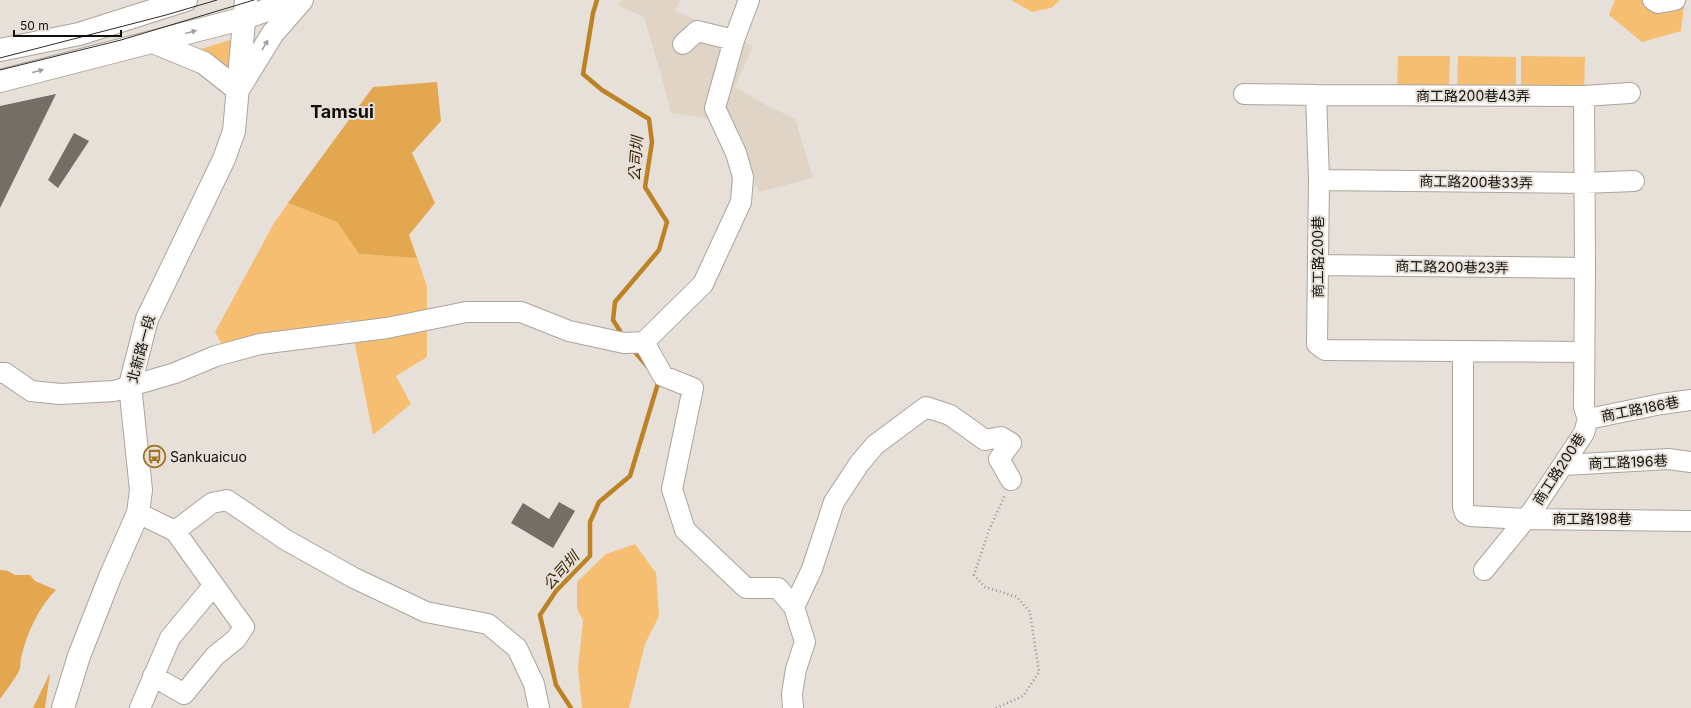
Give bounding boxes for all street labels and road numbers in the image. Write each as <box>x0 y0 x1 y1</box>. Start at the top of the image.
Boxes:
street label: 商工路200巷43弄 <box>1416 87 1530 104</box>
street label: 商工路200巷33弄 <box>1419 172 1533 191</box>
street label: 商工路200巷 <box>1309 216 1326 298</box>
street label: 商工路200巷23弄 <box>1395 257 1509 276</box>
street label: 北新路一段 <box>123 313 158 385</box>
street label: 商工路186巷 <box>1599 393 1680 424</box>
street label: 商工路200巷 <box>1529 430 1588 508</box>
street label: 商工路196巷 <box>1588 452 1668 471</box>
street label: 商工路198巷 <box>1552 510 1632 527</box>

